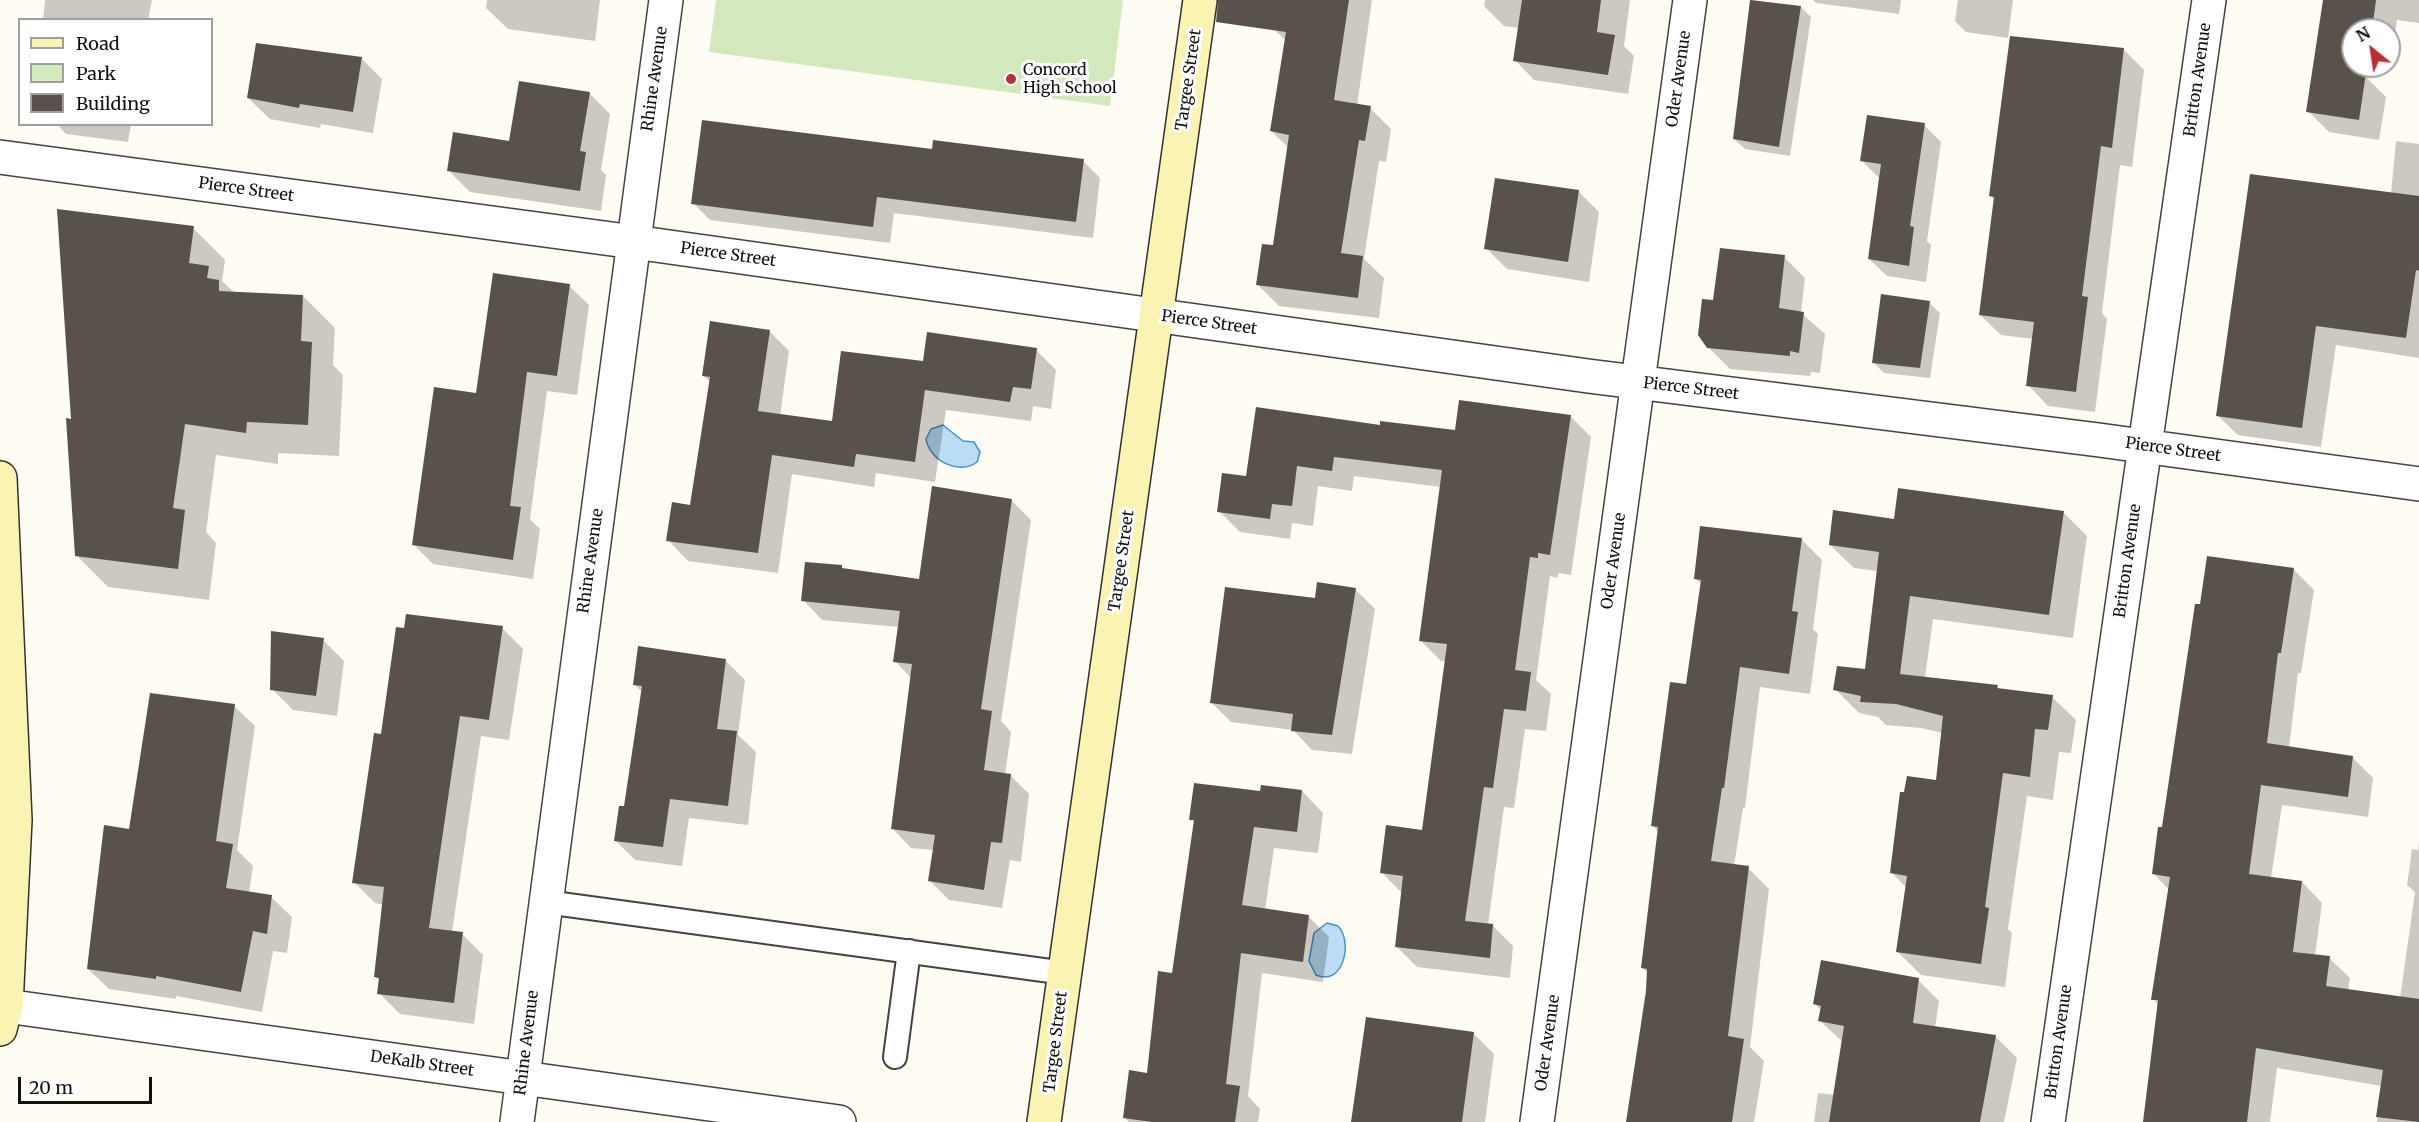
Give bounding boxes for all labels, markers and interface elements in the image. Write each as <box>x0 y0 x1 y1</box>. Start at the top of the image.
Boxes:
legend <box>18 18 213 126</box>
north arrow <box>2341 18 2401 78</box>
street label: Britton Avenue <box>2180 22 2216 138</box>
text: N <box>2353 22 2373 46</box>
street label: Rhine Avenue <box>638 25 672 133</box>
street label: Targee Street <box>1172 28 1206 132</box>
street label: Oder Avenue <box>1663 30 1695 128</box>
text: Road <box>76 32 120 55</box>
place label: Concord High School <box>1023 60 1117 98</box>
text: Park <box>76 62 116 85</box>
marker: Concord High School <box>1004 72 1018 86</box>
text: Building <box>76 92 150 115</box>
street label: Pierce Street <box>197 174 295 206</box>
street label: Pierce Street <box>679 239 777 271</box>
street label: Pierce Street <box>1160 307 1258 339</box>
street label: Pierce Street <box>1642 374 1740 404</box>
street label: Pierce Street <box>2124 434 2222 466</box>
street label: Britton Avenue <box>2110 503 2146 619</box>
street label: Rhine Avenue <box>574 507 608 615</box>
street label: Targee Street <box>1105 509 1139 613</box>
street label: Oder Avenue <box>1598 512 1630 610</box>
street label: Britton Avenue <box>2041 984 2077 1100</box>
street label: Rhine Avenue <box>511 989 543 1097</box>
street label: Targee Street <box>1040 990 1072 1094</box>
street label: Oder Avenue <box>1532 994 1564 1092</box>
street label: DeKalb Street <box>369 1047 475 1081</box>
scale bar <box>21 1065 154 1103</box>
text: 20 m <box>29 1076 73 1099</box>

